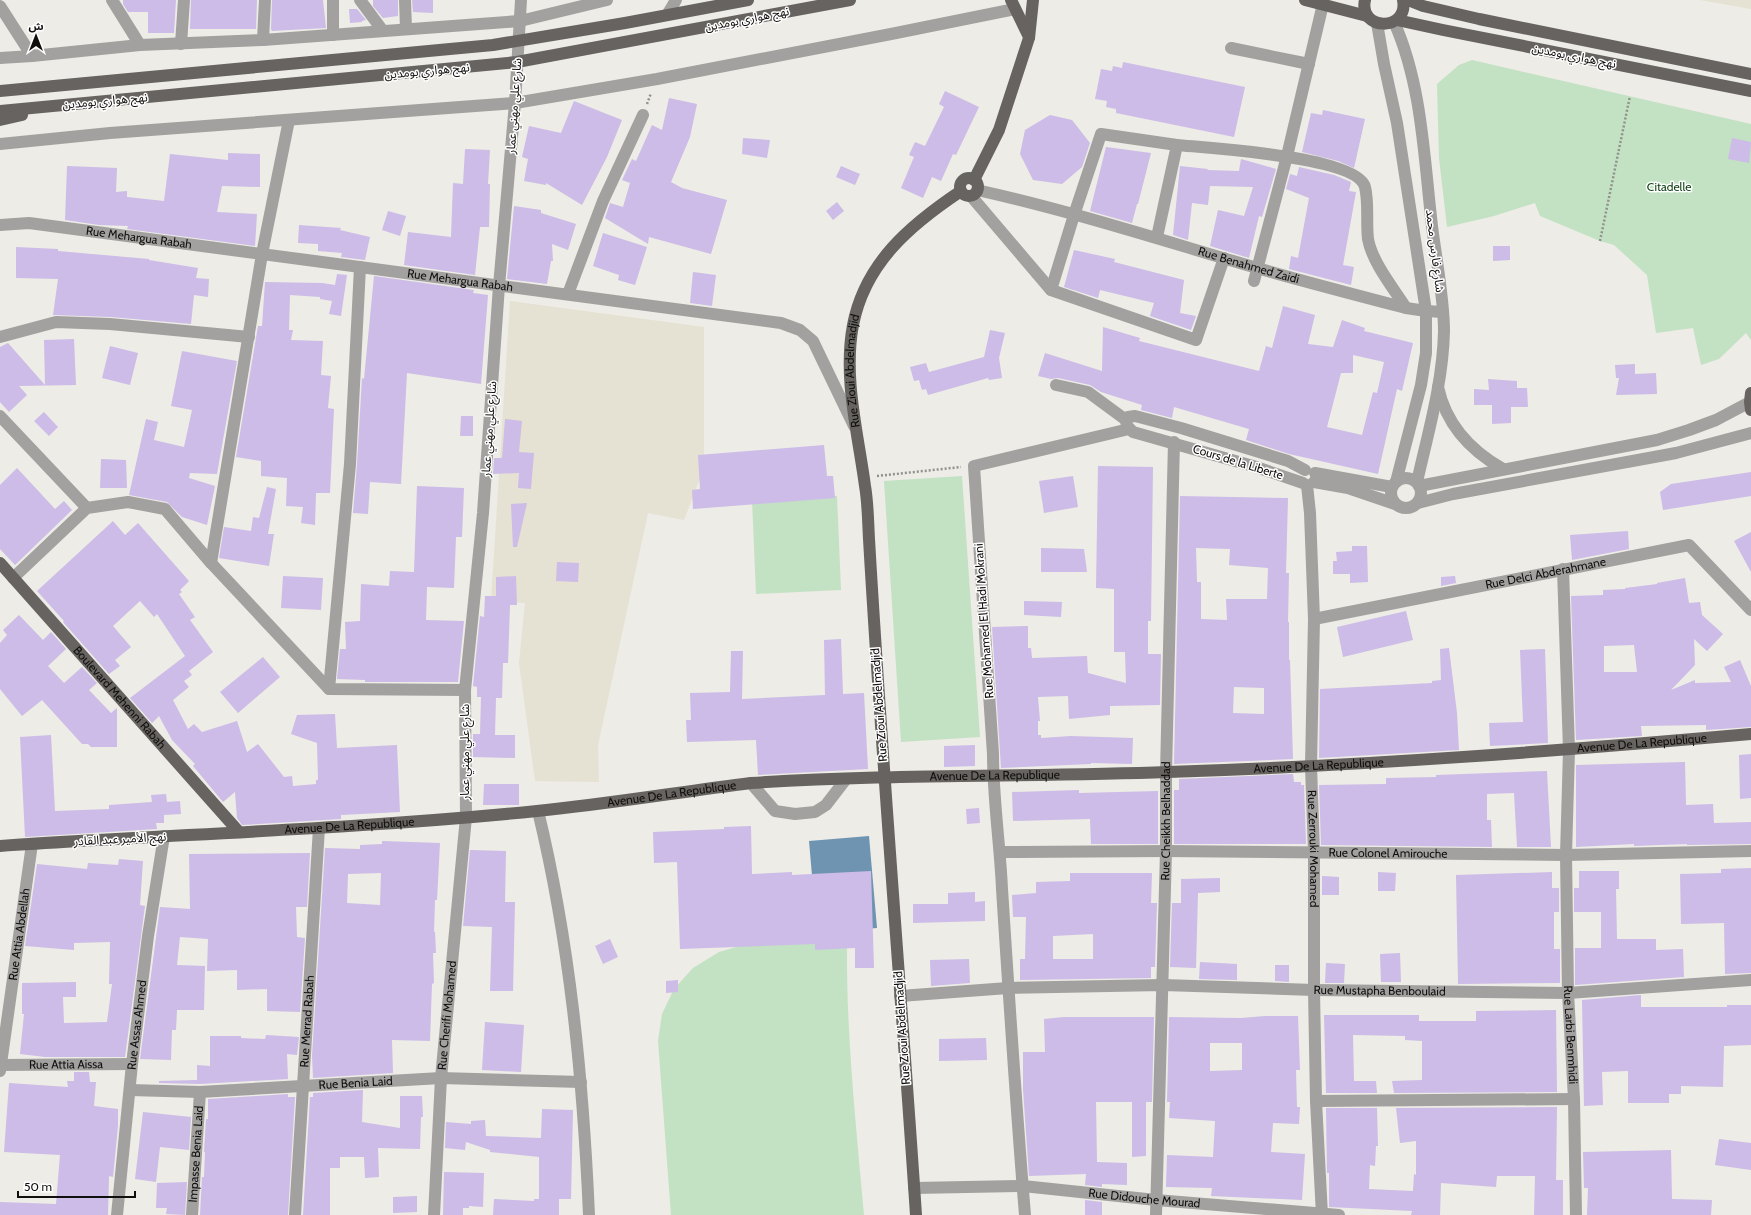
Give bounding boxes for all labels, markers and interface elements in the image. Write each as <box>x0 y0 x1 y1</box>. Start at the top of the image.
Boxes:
street label: نهج هواري بومدين <box>704 3 791 37</box>
north arrow <box>16 16 56 56</box>
text: ش <box>28 19 44 33</box>
street label: نهج هواري بومدين <box>1530 40 1617 74</box>
street label: شارع علي مهني عمار <box>503 57 527 156</box>
street label: نهج هواري بومدين <box>384 59 470 84</box>
street label: نهج هواري بومدين <box>62 89 148 114</box>
park label: Citadelle <box>1647 179 1691 194</box>
street label: شارع فارس محمد <box>1421 209 1448 294</box>
street label: Rue Mehargua Rabah <box>85 223 193 252</box>
street label: Rue Benahmed Zaidi <box>1196 243 1301 286</box>
street label: Rue Mehargua Rabah <box>406 265 514 294</box>
street label: Rue Zioui Abdelmadjid <box>842 312 863 429</box>
street label: شارع علي مهني عمار <box>478 380 502 479</box>
street label: Cours de la Liberte <box>1191 441 1285 482</box>
street label: Rue Mohamed El Hadi Mokrani <box>971 543 996 699</box>
street label: Rue Delci Abderahmane <box>1484 554 1607 592</box>
street label: Boulevard Mehenni Rabah <box>70 643 170 752</box>
street label: Rue Zioui Abdelmadjid <box>867 648 890 762</box>
street label: شارع علي مهني عمار <box>457 704 475 801</box>
street label: Avenue De La Republique <box>1576 730 1707 756</box>
street label: Avenue De La Republique <box>1253 754 1384 776</box>
street label: Rue Cheikkh Belhaddad <box>1157 761 1173 881</box>
street label: Avenue De La Republique <box>930 767 1060 783</box>
street label: Avenue De La Republique <box>606 777 737 810</box>
street label: Rue Zerrouki Mohamed <box>1305 790 1322 907</box>
street label: Avenue De La Republique <box>284 814 415 837</box>
street label: نهج الأمير عبد القادر <box>72 829 167 850</box>
street label: Rue Colonel Amirouche <box>1328 845 1448 861</box>
street label: Rue Attia Abdellah <box>5 887 33 982</box>
street label: Rue Cherifi Mohamed <box>434 960 459 1071</box>
street label: Rue Zioui Abdelmadjid <box>890 971 913 1085</box>
street label: Rue Merrad Rabah <box>296 975 317 1068</box>
street label: Rue Assas Ahmed <box>123 979 149 1071</box>
street label: Rue Mustapha Benboulaid <box>1313 982 1446 999</box>
street label: Rue Larbi Benmhidi <box>1561 985 1581 1084</box>
street label: Rue Attia Aissa <box>29 1056 103 1072</box>
street label: Rue Benia Laid <box>318 1073 393 1092</box>
street label: Impasse Benia Laid <box>185 1105 206 1203</box>
scale bar <box>18 1173 135 1199</box>
text: 50 m <box>24 1179 52 1194</box>
street label: Rue Didouche Mourad <box>1088 1185 1201 1211</box>

